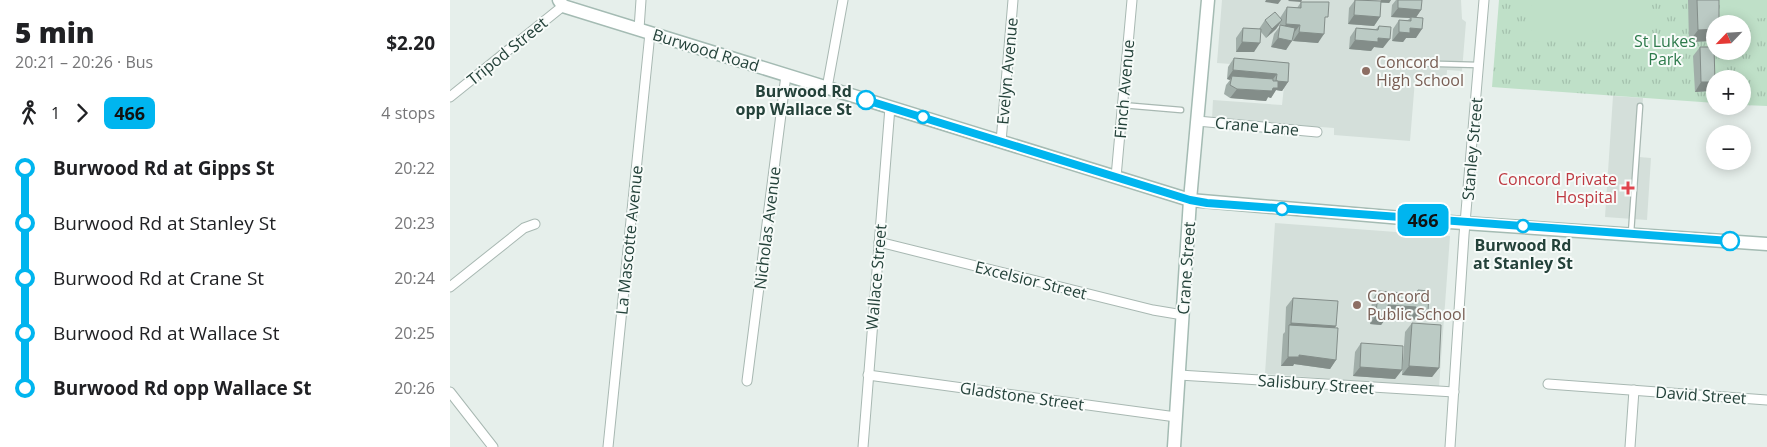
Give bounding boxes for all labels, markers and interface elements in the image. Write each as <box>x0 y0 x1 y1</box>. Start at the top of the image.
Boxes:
street label: Tripod Street <box>462 12 552 90</box>
text: 5 min <box>15 13 95 51</box>
north arrow <box>1706 15 1751 60</box>
map controls <box>1706 15 1751 170</box>
street label: Evelyn Avenue <box>991 16 1023 126</box>
street label: Burwood Road <box>650 23 762 77</box>
text: $2.20 <box>386 30 435 56</box>
park label: St Lukes Park <box>1634 30 1696 70</box>
street label: Finch Avenue <box>1109 38 1139 139</box>
text: 20:21 – 20:26 · Bus <box>15 51 153 73</box>
place label: Concord High School <box>1376 51 1464 91</box>
marker: Concord High School <box>1360 65 1372 77</box>
button: + <box>1706 70 1751 115</box>
place label: Burwood Rd opp Wallace St <box>736 80 852 120</box>
marker: Burwood Rd opp Wallace St <box>856 90 876 110</box>
street label: Stanley Street <box>1457 96 1487 201</box>
icon: walk <box>15 99 43 127</box>
icon: forward <box>68 99 96 127</box>
text: 466 <box>114 101 145 125</box>
text: 1 <box>51 102 60 124</box>
text: 4 stops <box>381 102 435 124</box>
unlabelled marker <box>916 110 930 124</box>
street label: Crane Lane <box>1214 111 1300 141</box>
button: − <box>1706 125 1751 170</box>
text: Burwood Rd at Gipps St <box>53 155 275 181</box>
text: 20:22 <box>394 157 435 179</box>
street label: La Mascotte Avenue <box>610 164 648 316</box>
street label: Nicholas Avenue <box>749 165 785 291</box>
place label: Concord Private Hospital <box>1498 168 1617 208</box>
marker: Concord Private Hospital <box>1621 181 1635 195</box>
unlabelled marker <box>1275 202 1289 216</box>
line badge: 466 <box>1394 204 1452 236</box>
text: 466 <box>1408 208 1438 232</box>
text: Burwood Rd at Stanley St <box>53 210 276 236</box>
text: 20:23 <box>394 212 435 234</box>
marker: Burwood Rd at Stanley St <box>1516 219 1530 233</box>
street label: Crane Street <box>1172 220 1200 315</box>
street label: Wallace Street <box>860 223 892 331</box>
unlabelled marker <box>1720 231 1740 251</box>
place label: Burwood Rd at Stanley St <box>1473 234 1573 274</box>
street label: Excelsior Street <box>973 255 1090 305</box>
text: Burwood Rd at Crane St <box>53 265 264 291</box>
text: 20:24 <box>394 267 435 289</box>
place label: Concord Public School <box>1367 285 1466 325</box>
marker: Concord Public School <box>1351 299 1363 311</box>
text: Burwood Rd at Wallace St <box>53 320 280 346</box>
text: 20:25 <box>394 322 435 344</box>
street label: Salisbury Street <box>1257 369 1375 399</box>
text: Burwood Rd opp Wallace St <box>53 375 311 401</box>
street label: Gladstone Street <box>959 376 1086 416</box>
text: 20:26 <box>394 377 435 399</box>
street label: David Street <box>1655 381 1748 409</box>

